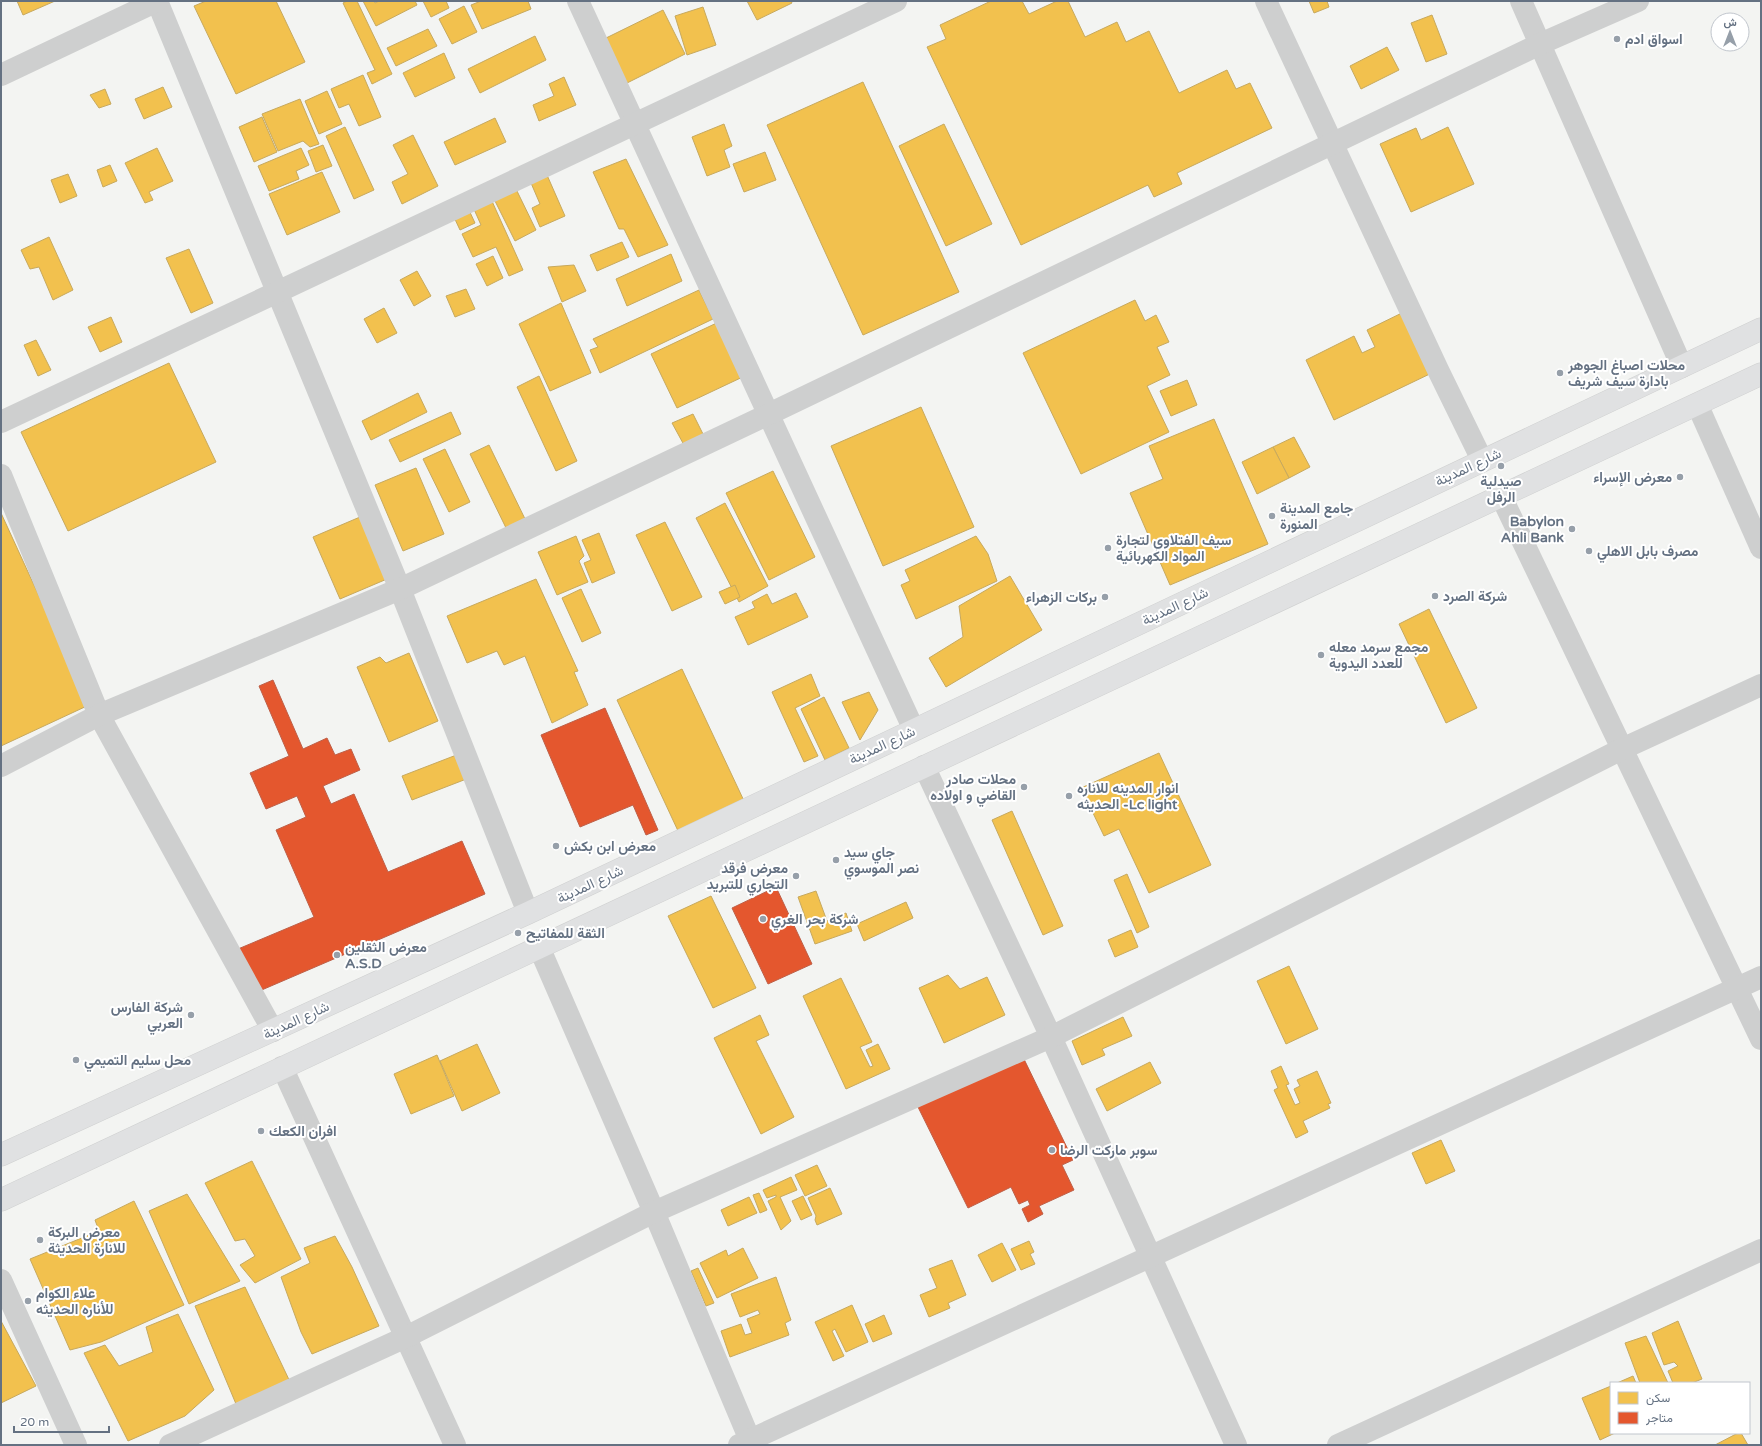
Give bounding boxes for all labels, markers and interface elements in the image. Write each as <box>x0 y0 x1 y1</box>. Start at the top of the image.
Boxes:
north arrow <box>1710 12 1750 52</box>
text: ش <box>1723 16 1737 29</box>
place label: اسواق ادم <box>1625 31 1683 48</box>
marker: اسواق ادم <box>1612 34 1622 44</box>
place label: محلات اصباغ الجوهر بادارة سيف شريف <box>1567 357 1686 390</box>
marker: محلات اصباغ الجوهر بادارة سيف شريف <box>1555 368 1565 378</box>
street label: شارع المدينة <box>1432 445 1505 492</box>
marker: صيدلية الرفل <box>1496 461 1506 471</box>
place label: معرض الإسراء <box>1593 469 1672 487</box>
marker: معرض الإسراء <box>1675 472 1685 482</box>
place label: صيدلية الرفل <box>1480 473 1522 506</box>
place label: جامع المدينة المنورة <box>1280 500 1354 533</box>
marker: جامع المدينة المنورة <box>1267 511 1277 521</box>
place label: Babylon Ahli Bank <box>1501 513 1564 546</box>
marker: Babylon Ahli Bank <box>1567 524 1577 534</box>
place label: سيف الفتلاوي لتجارة المواد الكهربائية <box>1116 532 1231 565</box>
marker: سيف الفتلاوي لتجارة المواد الكهربائية <box>1103 543 1113 553</box>
place label: مصرف بابل الاهلي <box>1597 543 1699 563</box>
marker: مصرف بابل الاهلي <box>1584 546 1594 556</box>
street label: شارع المدينة <box>1139 584 1212 631</box>
place label: شركة الصرد <box>1443 588 1507 605</box>
place label: بركات الزهراء <box>1026 589 1097 606</box>
marker: شركة الصرد <box>1430 591 1440 601</box>
marker: بركات الزهراء <box>1100 592 1110 602</box>
place label: مجمع سرمد معله للعدد اليدوية <box>1329 639 1429 672</box>
marker: مجمع سرمد معله للعدد اليدوية <box>1316 650 1326 660</box>
street label: شارع المدينة <box>846 723 919 770</box>
place label: محلات صادر القاضي و اولاده <box>930 771 1016 807</box>
place label: انوار المدينه للاناره الحديثه -Lc light <box>1077 780 1179 813</box>
marker: محلات صادر القاضي و اولاده <box>1019 782 1029 792</box>
marker: انوار المدينه للاناره الحديثه -Lc light <box>1064 791 1074 801</box>
place label: معرض ابن بكش <box>564 838 656 855</box>
marker: معرض ابن بكش <box>551 841 561 851</box>
place label: جاي سيد نصر الموسوي <box>844 844 919 880</box>
marker: جاي سيد نصر الموسوي <box>831 855 841 865</box>
place label: معرض فرقد التجاري للتبريد <box>707 860 788 896</box>
street label: شارع المدينة <box>554 862 627 909</box>
marker: معرض فرقد التجاري للتبريد <box>791 871 801 881</box>
place label: ِشركة بحر الغري <box>771 911 858 931</box>
marker: ِشركة بحر الغري <box>758 914 768 924</box>
place label: الثقة للمفاتيح <box>526 925 605 943</box>
marker: الثقة للمفاتيح <box>513 928 523 938</box>
place label: معرض الثقلين A.S.D <box>345 939 427 972</box>
marker: معرض الثقلين A.S.D <box>332 950 342 960</box>
street label: شارع المدينة <box>260 998 333 1045</box>
place label: شركة الفارس العربي <box>111 999 183 1035</box>
marker: شركة الفارس العربي <box>186 1010 196 1020</box>
place label: محل سليم التميمي <box>84 1052 191 1072</box>
marker: محل سليم التميمي <box>71 1055 81 1065</box>
place label: افران الكعك <box>269 1123 337 1140</box>
marker: افران الكعك <box>256 1126 266 1136</box>
place label: سوبر ماركت الرضا <box>1060 1142 1157 1159</box>
marker: سوبر ماركت الرضا <box>1047 1145 1057 1155</box>
place label: معرض البركة للانارة الحديثة <box>48 1224 125 1257</box>
marker: معرض البركة للانارة الحديثة <box>35 1235 45 1245</box>
place label: علاء الكوام للأناره الحديثه <box>36 1285 113 1318</box>
marker: علاء الكوام للأناره الحديثه <box>23 1296 33 1306</box>
legend <box>1610 1382 1750 1434</box>
text: سكن <box>1646 1391 1670 1406</box>
scale bar <box>14 1408 109 1434</box>
text: متاجر <box>1645 1411 1673 1426</box>
text: 20 m <box>20 1415 49 1429</box>

